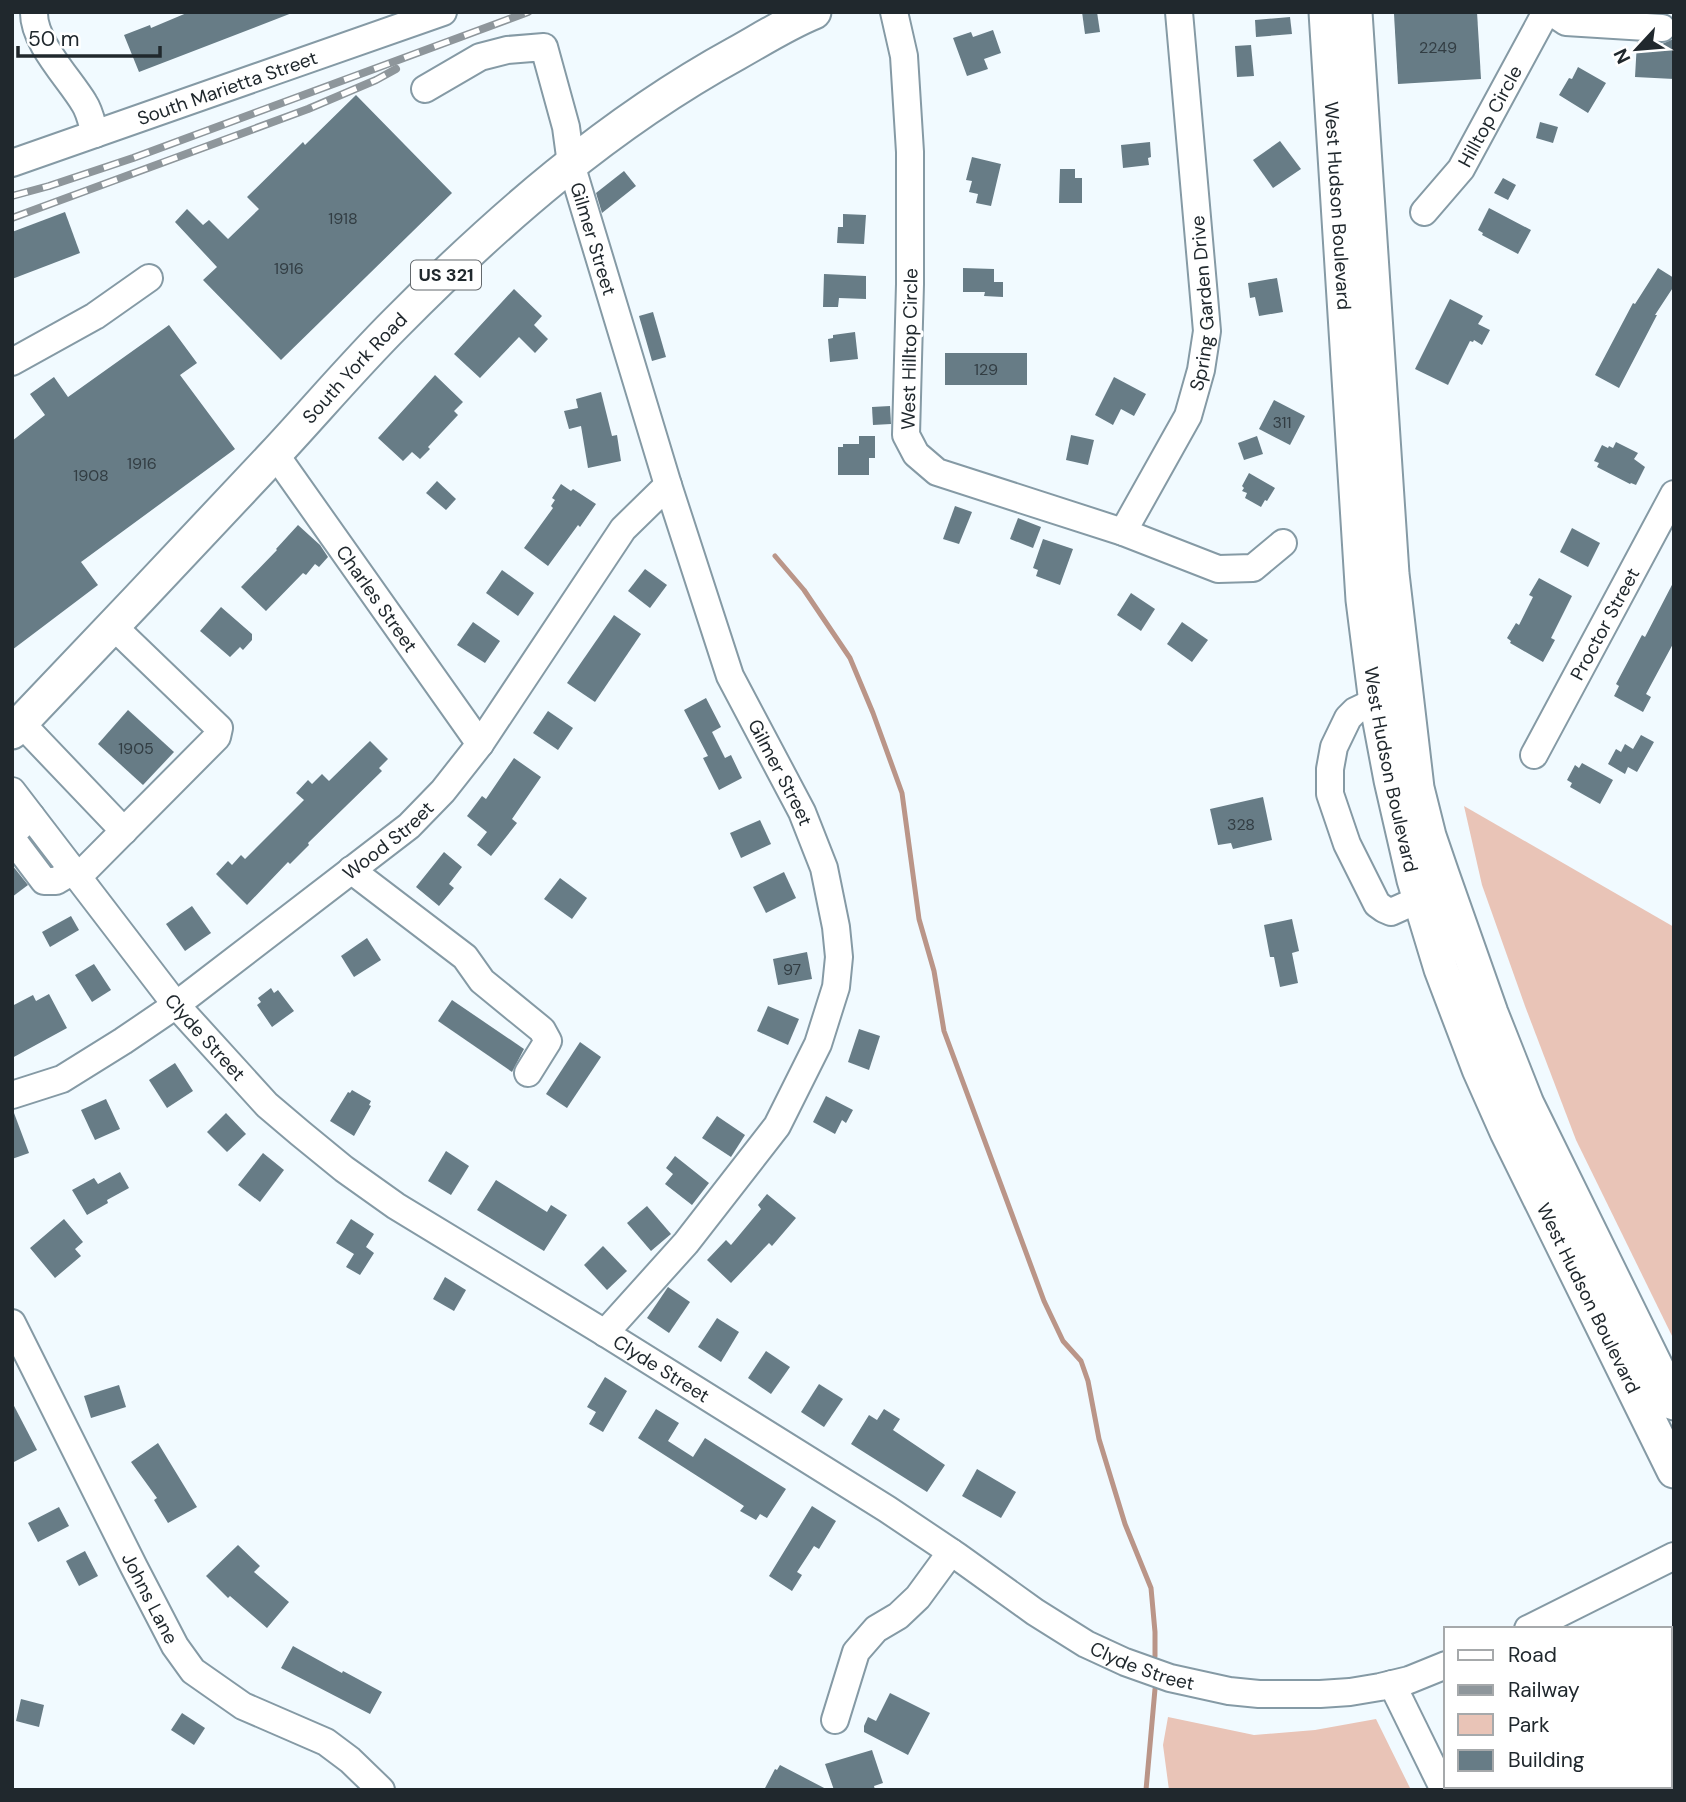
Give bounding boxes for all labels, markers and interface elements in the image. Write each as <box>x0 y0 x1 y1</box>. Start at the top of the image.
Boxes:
scale bar <box>18 14 159 58</box>
north arrow <box>1602 14 1672 84</box>
text: 50 m <box>28 25 79 53</box>
house number: 2249 <box>1419 37 1457 58</box>
street label: South Marietta Street <box>134 45 321 131</box>
text: N <box>1608 45 1636 68</box>
street label: Hilltop Circle <box>1452 61 1528 172</box>
street label: West Hudson Boulevard <box>1319 100 1357 311</box>
street label: Gilmer Street <box>564 179 622 298</box>
house number: 1918 <box>328 208 358 229</box>
street label: Spring Garden Drive <box>1184 214 1220 394</box>
house number: 1916 <box>274 258 304 279</box>
road number: US 321 <box>411 260 481 290</box>
street label: West Hilltop Circle <box>896 268 923 430</box>
street label: South York Road <box>297 307 413 429</box>
house number: 129 <box>974 359 998 380</box>
house number: 311 <box>1272 412 1292 433</box>
house number: 1916 <box>127 453 157 474</box>
house number: 1908 <box>73 465 109 486</box>
street label: Charles Street <box>330 540 423 657</box>
street label: Proctor Street <box>1565 563 1645 684</box>
street label: West Hudson Boulevard <box>1359 665 1424 875</box>
street label: Gilmer Street <box>742 715 818 829</box>
house number: 1905 <box>118 738 154 759</box>
street label: Wood Street <box>338 796 439 885</box>
house number: 328 <box>1227 814 1255 835</box>
house number: 97 <box>783 959 801 980</box>
street label: Clyde Street <box>159 989 251 1086</box>
street label: West Hudson Boulevard <box>1531 1199 1646 1398</box>
street label: Clyde Street <box>608 1329 714 1408</box>
street label: Johns Lane <box>116 1549 184 1648</box>
legend <box>1444 1627 1672 1788</box>
street label: Clyde Street <box>1086 1636 1197 1696</box>
text: Road <box>1508 1641 1557 1669</box>
text: Railway <box>1508 1676 1580 1704</box>
text: Park <box>1508 1711 1550 1739</box>
text: Building <box>1508 1746 1585 1774</box>

